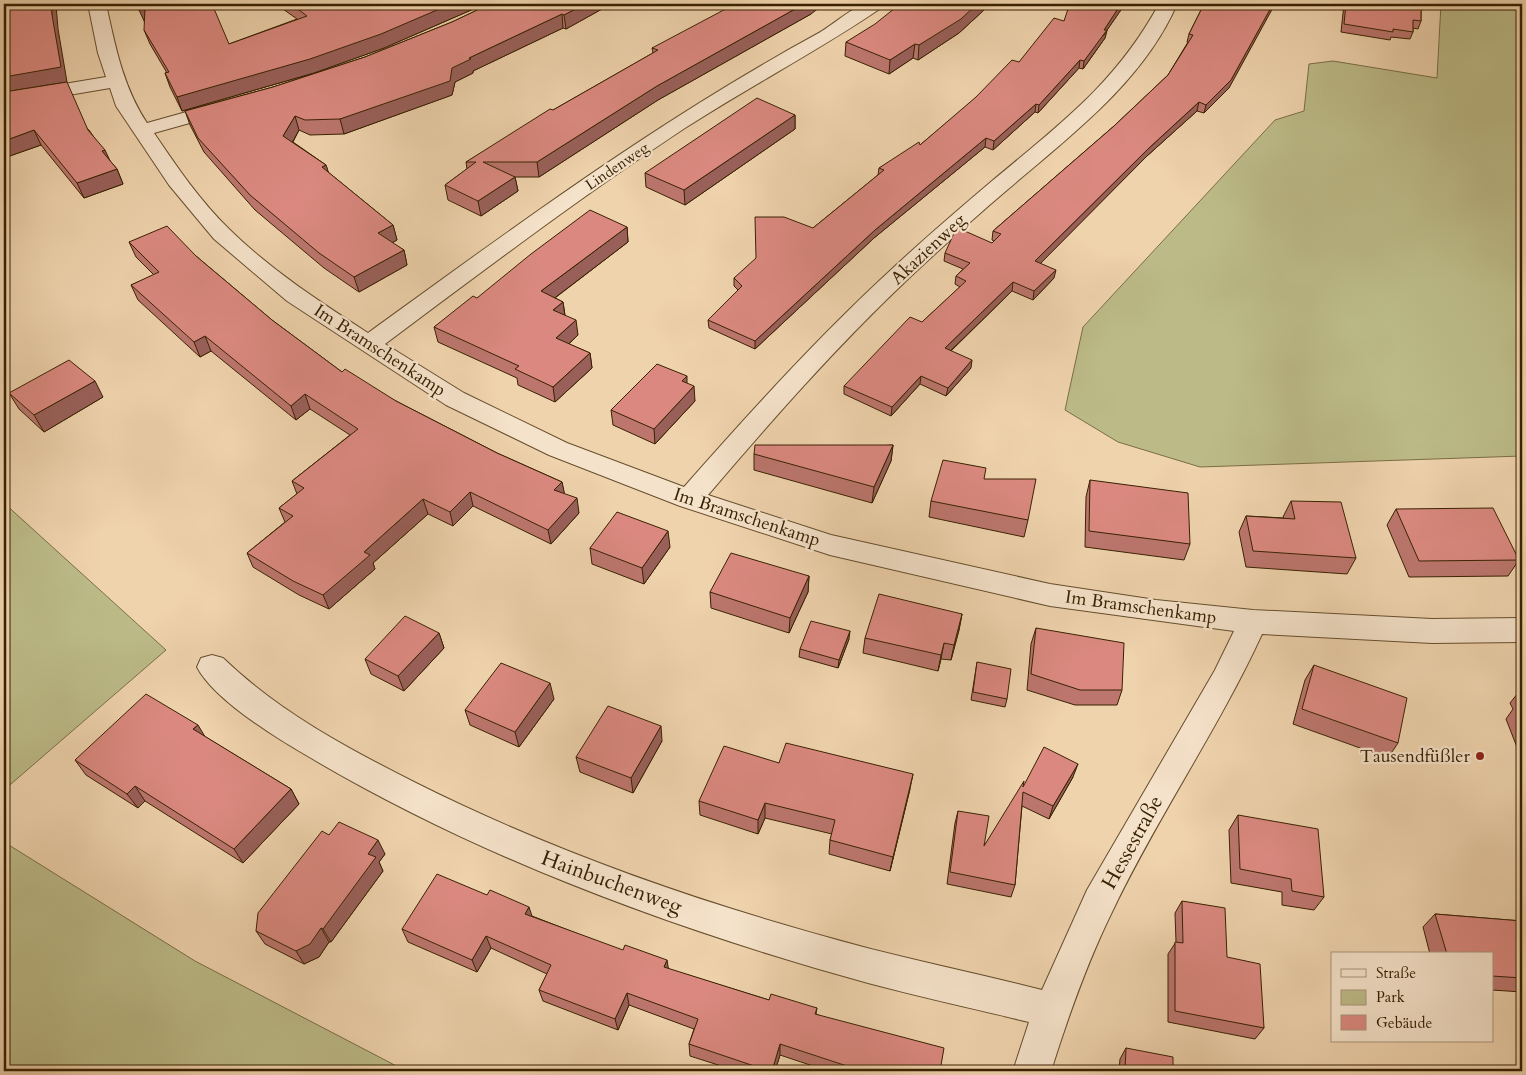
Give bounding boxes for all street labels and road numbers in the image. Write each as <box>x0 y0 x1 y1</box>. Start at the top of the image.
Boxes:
street label: Lindenweg <box>581 137 653 195</box>
street label: Akazienweg <box>885 207 972 291</box>
street label: Im Bramschenkamp <box>309 298 451 402</box>
street label: Im Bramschenkamp <box>670 482 823 553</box>
street label: Im Bramschenkamp <box>1064 584 1218 631</box>
street label: Hessestraße <box>1095 790 1170 894</box>
street label: Hainbuchenweg <box>537 844 687 921</box>

